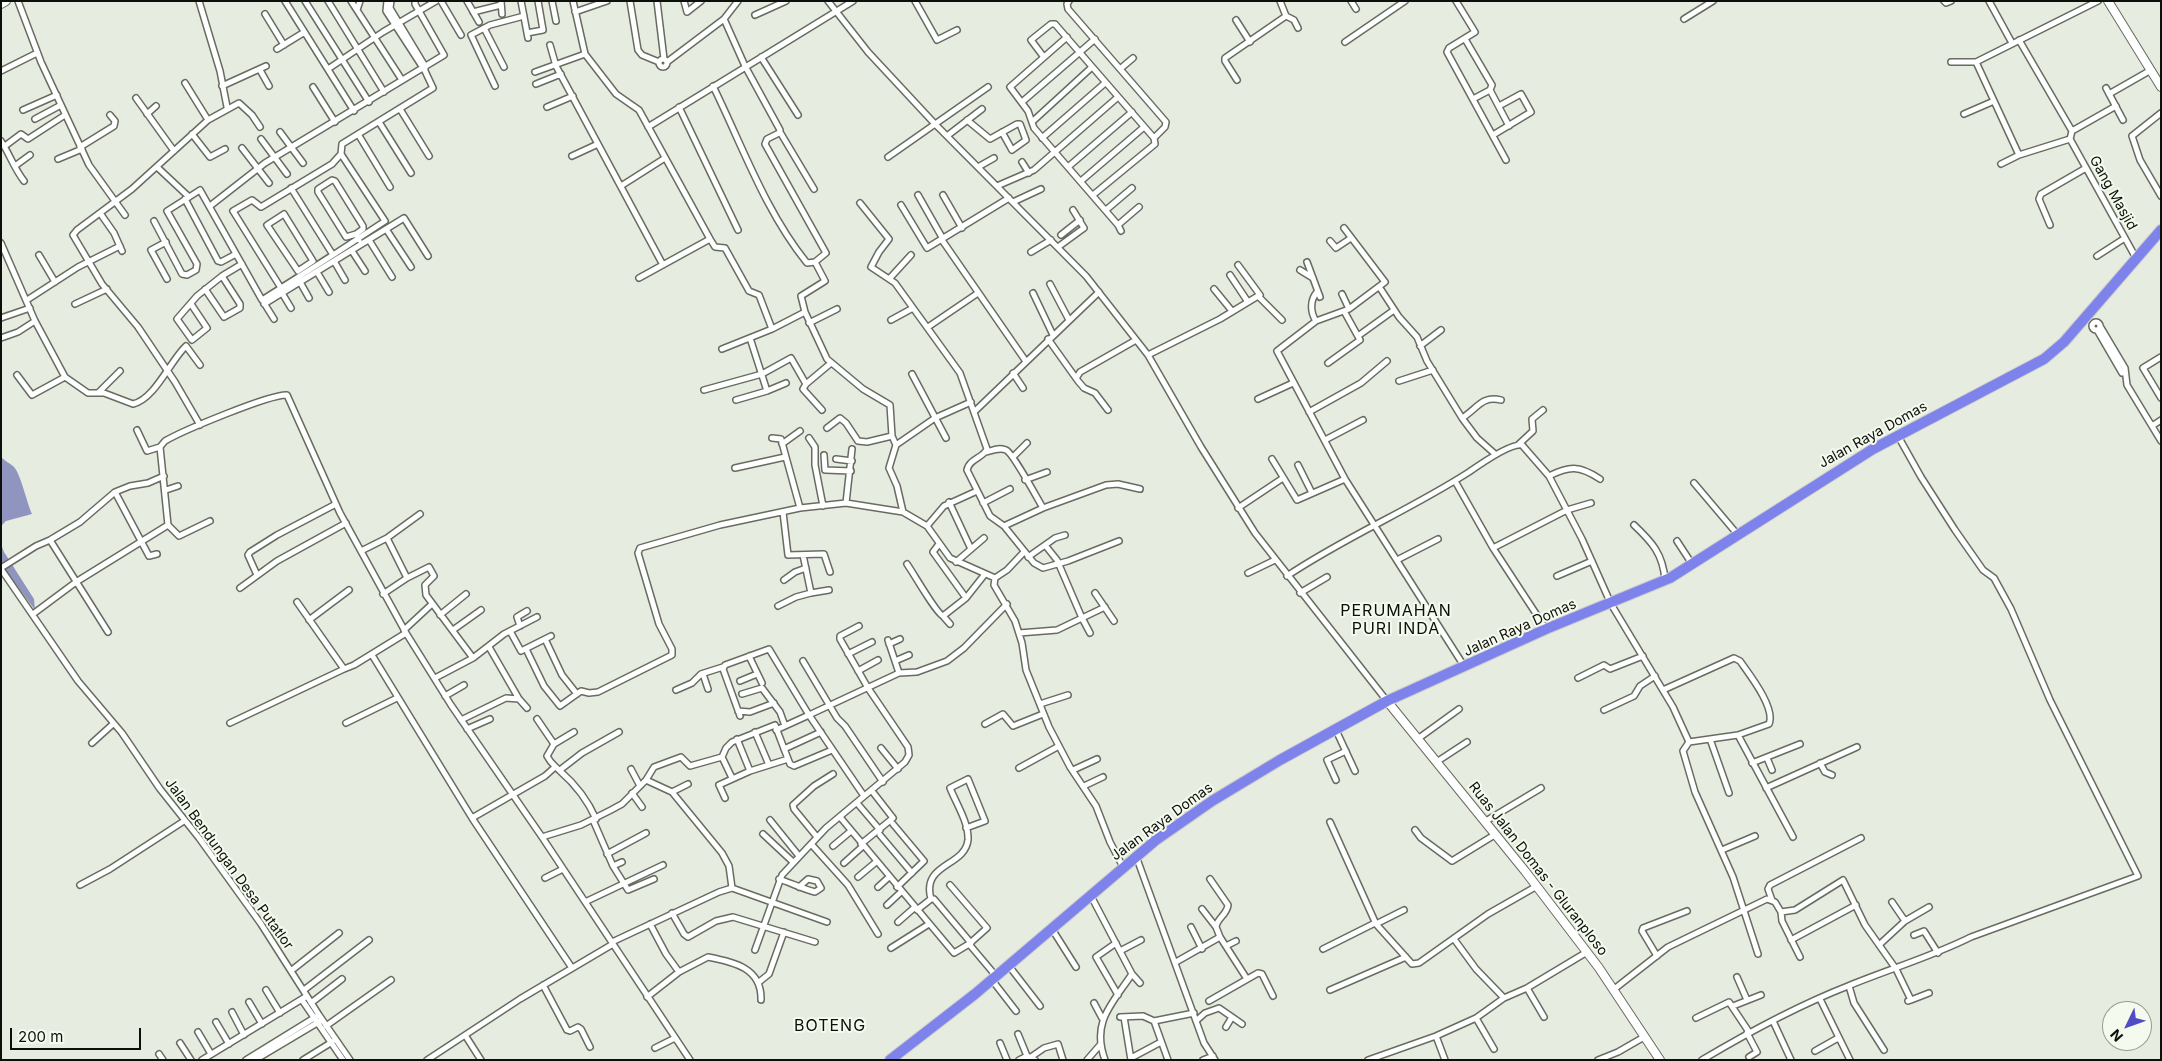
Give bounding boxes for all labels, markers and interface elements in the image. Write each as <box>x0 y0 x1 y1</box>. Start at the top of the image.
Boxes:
street label: Gang Masjid <box>2086 153 2140 233</box>
street label: Jalan Raya Domas <box>1816 398 1930 472</box>
street label: Jalan Raya Domas <box>1461 596 1579 660</box>
district label: PERUMAHAN PURI INDA <box>1339 601 1453 639</box>
street label: Jalan Bendungan Desa Putatlor <box>161 775 297 953</box>
street label: Jalan Raya Domas <box>1108 779 1216 865</box>
street label: Ruas Jalan Domas - Gluranploso <box>1465 779 1611 959</box>
north arrow <box>2102 1001 2152 1051</box>
district label: BOTENG <box>793 1016 867 1036</box>
scale bar <box>12 1018 144 1050</box>
text: N <box>2106 1026 2126 1045</box>
text: 200 m <box>18 1027 63 1046</box>

